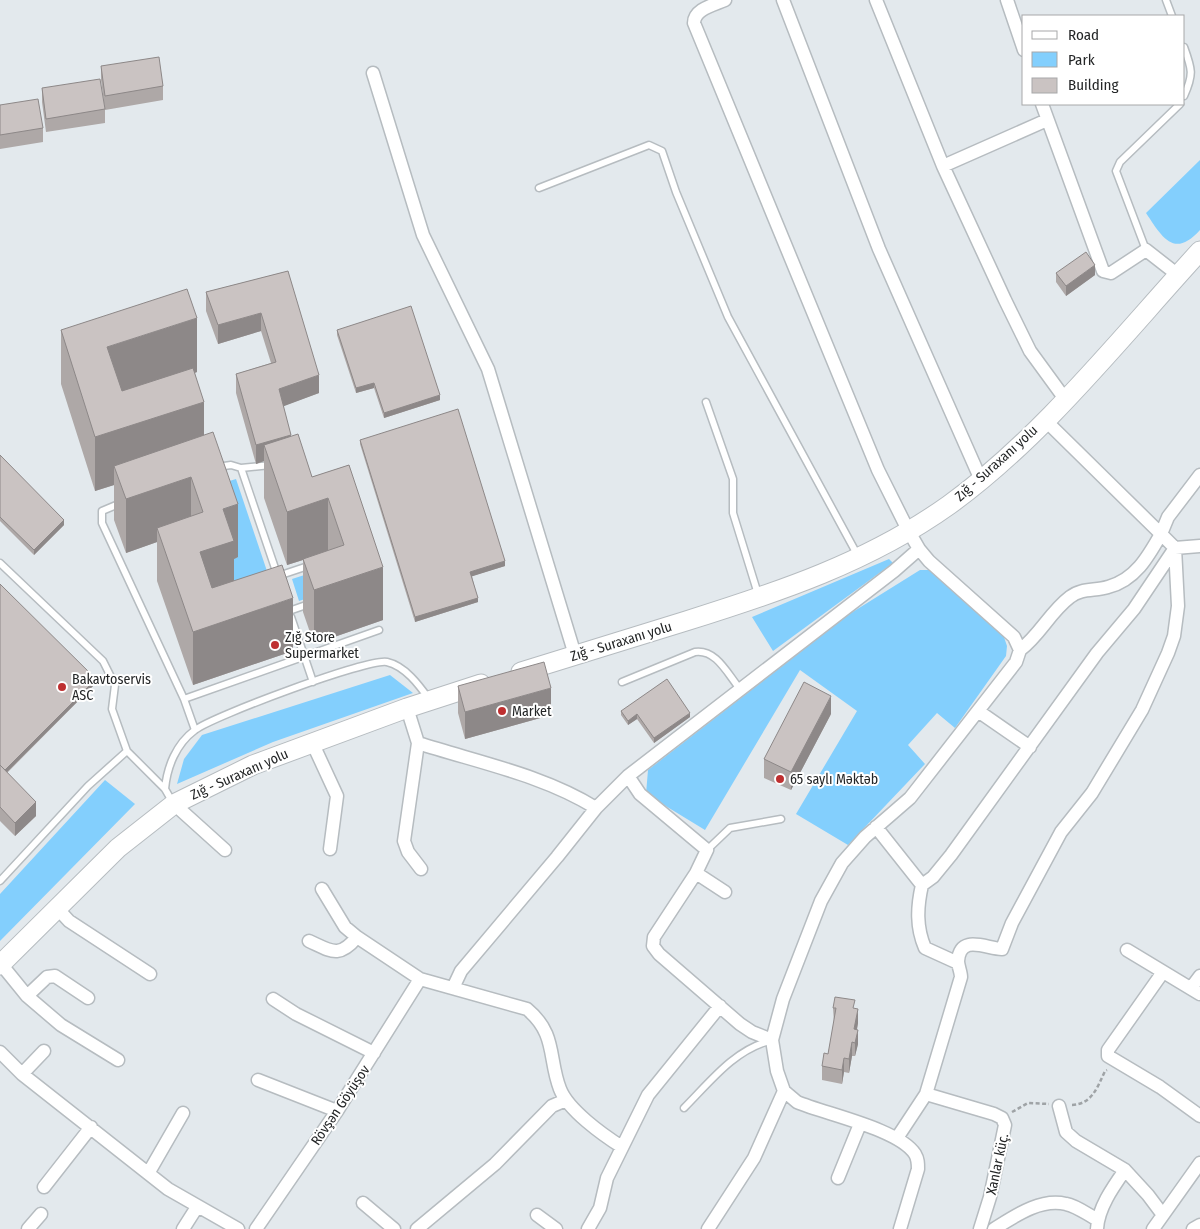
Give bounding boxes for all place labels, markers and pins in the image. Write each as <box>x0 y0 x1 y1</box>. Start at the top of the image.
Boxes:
place label: Zığ Store Supermarket <box>285 629 359 662</box>
marker: Zığ Store Supermarket <box>269 639 281 651</box>
place label: Bakavtoservis ASC <box>72 671 151 704</box>
marker: Bakavtoservis ASC <box>56 681 68 693</box>
place label: Market <box>512 703 552 720</box>
marker: Market <box>496 705 508 717</box>
place label: 65 saylı Məktəb <box>790 771 878 788</box>
marker: 65 saylı Məktəb <box>774 773 786 785</box>

